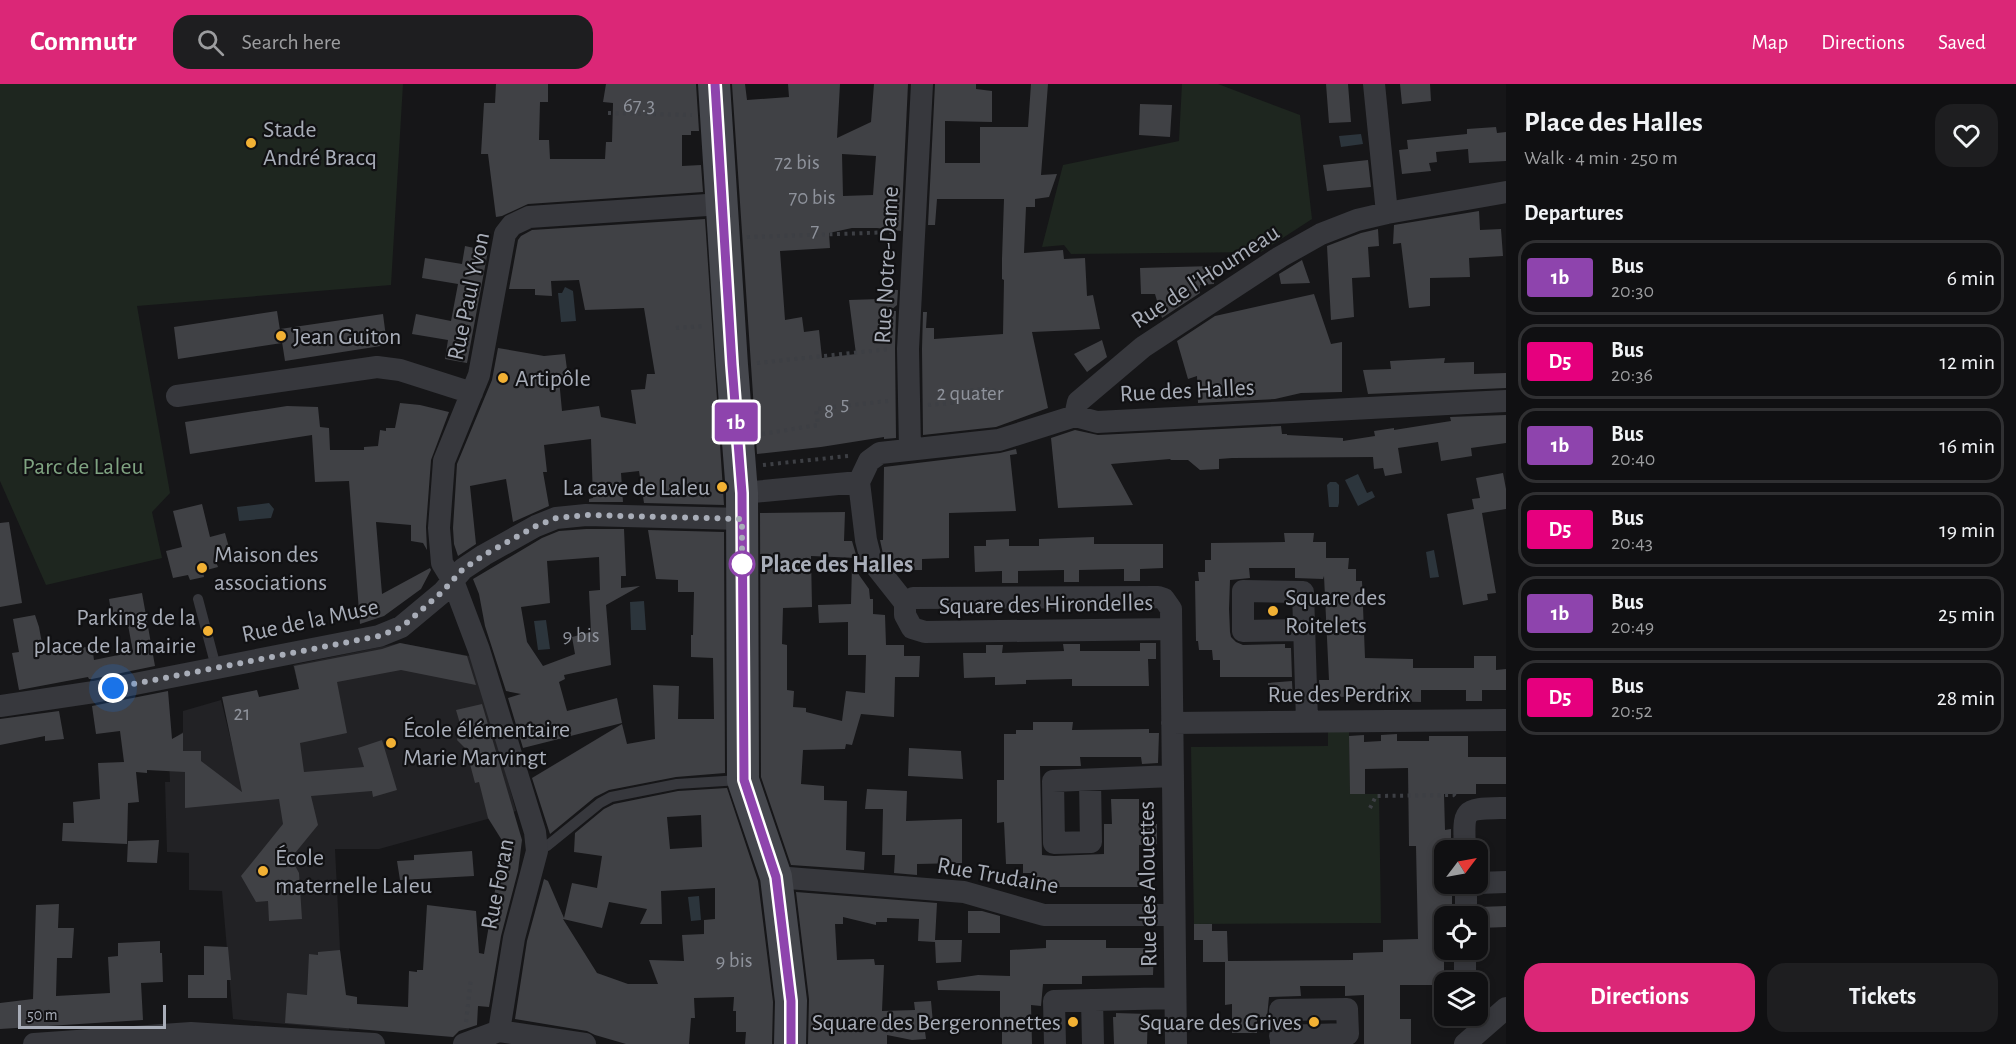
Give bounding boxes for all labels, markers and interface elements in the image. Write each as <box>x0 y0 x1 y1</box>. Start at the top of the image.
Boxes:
search box <box>173 15 593 69</box>
icon: search <box>194 26 227 59</box>
text: Commutr <box>30 28 137 56</box>
text: Search here <box>242 31 341 53</box>
text: Map <box>1752 32 1788 53</box>
text: Directions <box>1821 32 1905 53</box>
text: Saved <box>1938 32 1986 53</box>
house number: 67.3 <box>623 95 655 116</box>
button: heart <box>1935 104 1998 167</box>
text: Place des Halles <box>1524 109 1703 137</box>
place label: Stade André Bracq <box>263 118 377 170</box>
marker: Stade André Bracq <box>244 136 258 150</box>
text: Walk · 4 min · 250 m <box>1524 148 1678 168</box>
house number: 72 bis <box>774 152 820 173</box>
street label: Rue Notre-Dame <box>871 186 903 344</box>
house number: 70 bis <box>789 187 835 208</box>
text: Departures <box>1524 202 1624 224</box>
house number: 7 <box>811 220 820 241</box>
street label: Rue de l'Houmeau <box>1127 220 1284 333</box>
street label: Rue Paul Yvon <box>444 230 494 363</box>
text: Bus <box>1611 255 1644 277</box>
text: 1b <box>1551 267 1569 288</box>
text: 6 min <box>1947 267 1995 289</box>
text: 20:30 <box>1611 281 1654 301</box>
place label: Jean Guiton <box>293 325 401 349</box>
marker: Jean Guiton <box>274 329 288 343</box>
text: Bus <box>1611 339 1644 361</box>
text: D5 <box>1549 351 1571 372</box>
text: 12 min <box>1940 351 1995 373</box>
text: 20:36 <box>1611 365 1653 385</box>
place label: Artipôle <box>515 367 591 391</box>
marker: Artipôle <box>496 371 510 385</box>
street label: Rue des Halles <box>1119 375 1255 407</box>
house number: 2 quater <box>936 383 1004 404</box>
house number: 5 <box>841 393 849 414</box>
house number: 8 <box>824 401 834 422</box>
line badge: 1b <box>709 402 763 442</box>
text: 1b <box>727 412 745 433</box>
text: Bus <box>1611 423 1644 445</box>
text: 1b <box>1551 435 1569 456</box>
text: 16 min <box>1939 435 1995 457</box>
text: 20:40 <box>1611 449 1655 469</box>
park label: Parc de Laleu <box>22 455 144 479</box>
place label: La cave de Laleu <box>563 476 710 500</box>
marker: La cave de Laleu <box>715 480 729 494</box>
text: Bus <box>1611 507 1644 529</box>
text: D5 <box>1549 519 1571 540</box>
text: 19 min <box>1939 519 1995 541</box>
text: 20:43 <box>1611 533 1653 553</box>
place label: Maison des associations <box>214 543 327 595</box>
marker: Place des Halles <box>729 551 755 577</box>
place label: Place des Halles <box>760 553 913 577</box>
marker: Maison des associations <box>195 561 209 575</box>
place label: Square des Roitelets <box>1285 586 1386 638</box>
street label: Square des Hirondelles <box>939 591 1153 619</box>
text: Bus <box>1611 591 1644 613</box>
street label: Rue de la Muse <box>240 595 381 647</box>
text: 1b <box>1551 603 1569 624</box>
text: 25 min <box>1938 603 1995 625</box>
marker: Square des Roitelets <box>1266 604 1280 618</box>
place label: Parking de la place de la mairie <box>33 606 196 658</box>
text: 20:49 <box>1611 617 1654 637</box>
marker: Parking de la place de la mairie <box>201 624 215 638</box>
house number: 9 bis <box>563 625 599 646</box>
your location <box>98 673 128 703</box>
text: Bus <box>1611 675 1644 697</box>
street label: Rue des Perdrix <box>1267 683 1411 707</box>
text: D5 <box>1549 687 1571 708</box>
text: 28 min <box>1937 687 1995 709</box>
text: 20:52 <box>1611 701 1653 721</box>
house number: 21 <box>234 703 250 724</box>
place label: École élémentaire Marie Marvingt <box>403 716 570 770</box>
marker: École élémentaire Marie Marvingt <box>384 736 398 750</box>
street label: Rue des Alouettes <box>1135 801 1161 967</box>
street label: Rue Foran <box>477 837 519 932</box>
north arrow <box>1434 840 1488 894</box>
map controls <box>1434 840 1488 1026</box>
place label: École maternelle Laleu <box>275 844 432 898</box>
street label: Rue Trudaine <box>935 853 1061 898</box>
marker: École maternelle Laleu <box>256 864 270 878</box>
button: locate <box>1434 906 1488 960</box>
house number: 9 bis <box>716 950 752 971</box>
button: Directions <box>1524 963 1755 1032</box>
button: Tickets <box>1767 963 1998 1032</box>
button: layers <box>1434 972 1488 1026</box>
scale bar <box>18 1002 166 1030</box>
text: 50 m <box>27 1007 58 1023</box>
place label: Square des Bergeronnettes <box>812 1011 1061 1035</box>
place label: Square des Grives <box>1140 1011 1302 1035</box>
marker: Square des Bergeronnettes <box>1066 1015 1080 1029</box>
marker: Square des Grives <box>1307 1015 1321 1029</box>

